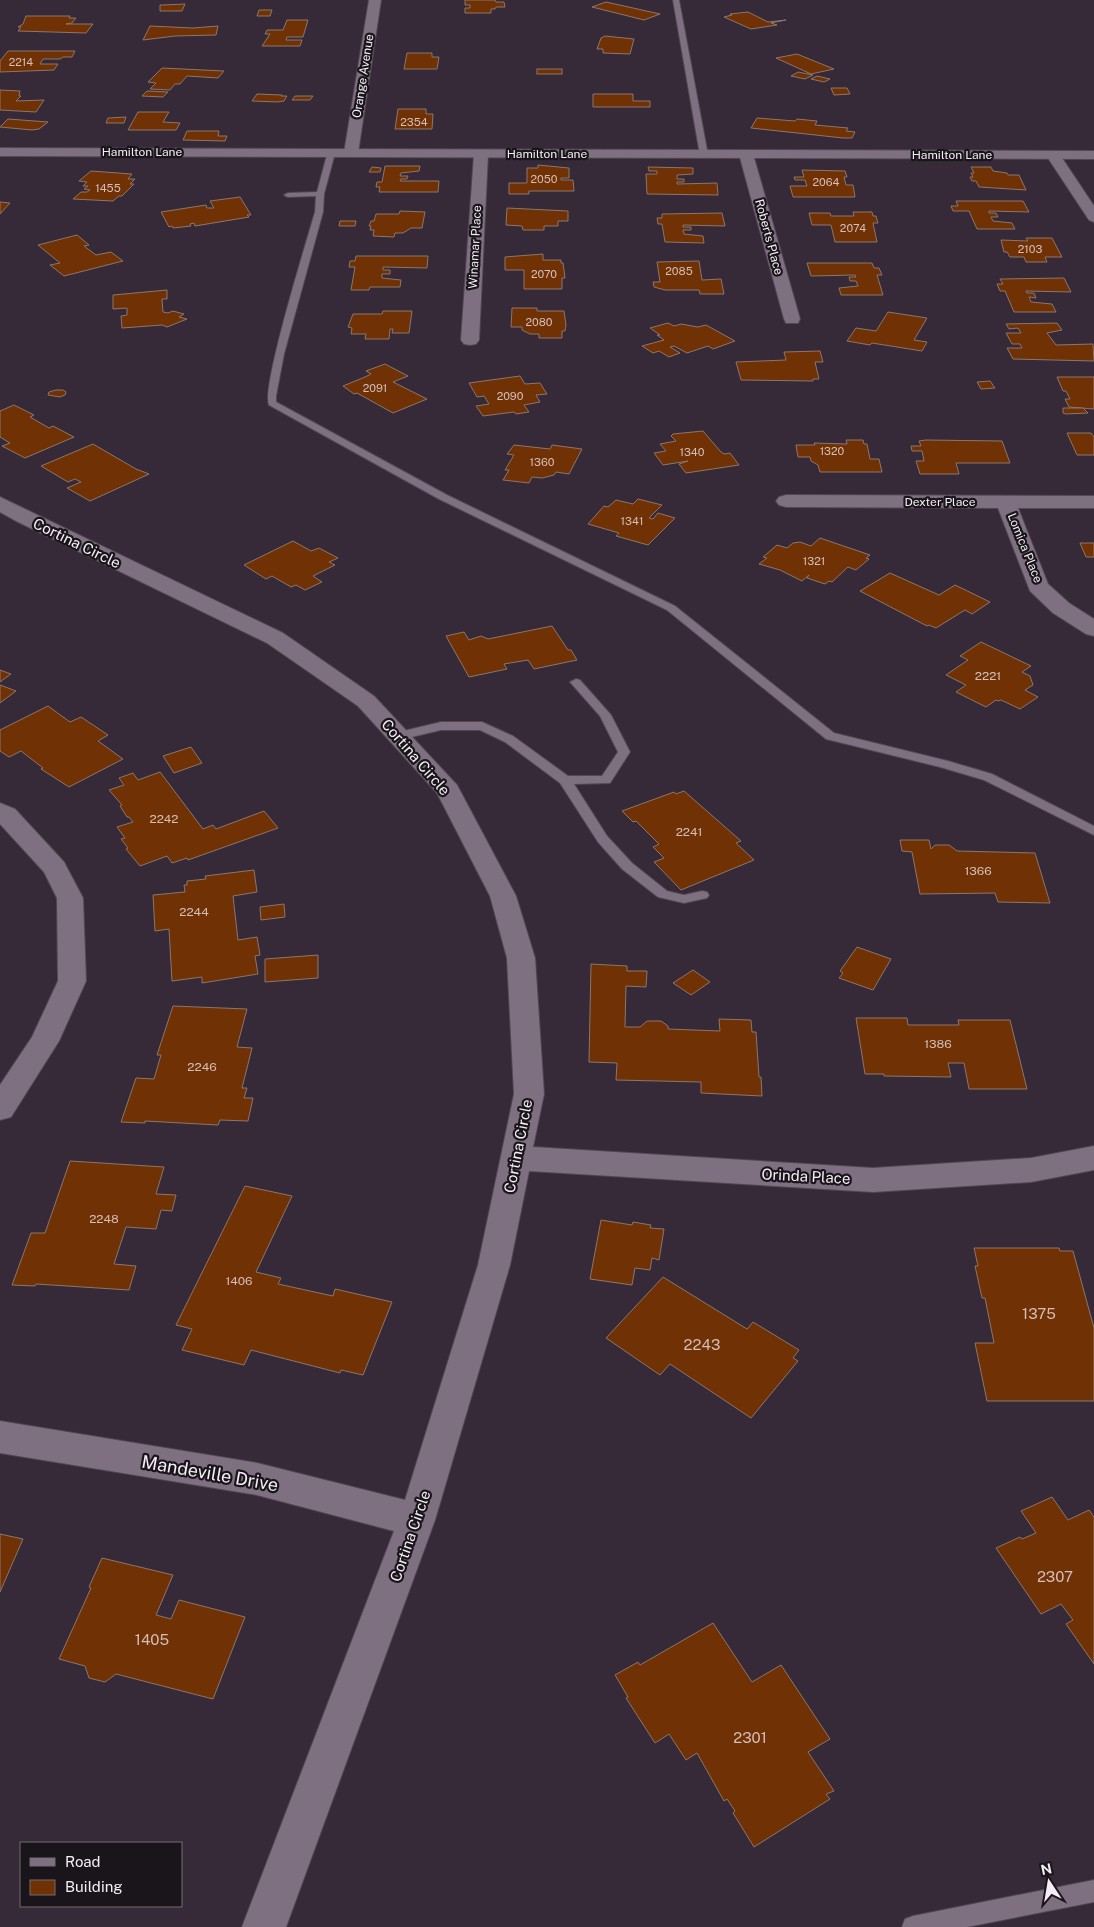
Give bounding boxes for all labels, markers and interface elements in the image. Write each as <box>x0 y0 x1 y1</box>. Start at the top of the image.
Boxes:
street label: Orange Avenue <box>349 33 377 119</box>
house number: 2214 <box>9 56 33 68</box>
house number: 2354 <box>400 116 428 128</box>
street label: Hamilton Lane <box>102 145 183 159</box>
street label: Hamilton Lane <box>507 147 588 161</box>
street label: Hamilton Lane <box>912 148 993 162</box>
house number: 2050 <box>530 173 558 185</box>
house number: 2064 <box>813 176 840 188</box>
house number: 1455 <box>95 182 121 194</box>
street label: Roberts Place <box>752 198 786 277</box>
street label: Winamar Place <box>466 205 484 289</box>
house number: 2074 <box>840 222 866 234</box>
house number: 2103 <box>1018 243 1042 255</box>
house number: 2085 <box>665 265 693 277</box>
house number: 2070 <box>531 268 557 280</box>
house number: 2080 <box>526 316 553 328</box>
house number: 2091 <box>363 382 387 394</box>
house number: 2090 <box>497 390 524 402</box>
house number: 1320 <box>820 445 845 457</box>
house number: 1340 <box>679 446 705 458</box>
house number: 1360 <box>530 456 555 468</box>
street label: Dexter Place <box>904 495 976 509</box>
street label: Lomica Place <box>1005 511 1045 585</box>
street label: Cortina Circle <box>30 514 124 572</box>
house number: 1341 <box>621 515 643 527</box>
house number: 1321 <box>803 555 825 567</box>
house number: 2221 <box>975 669 1001 683</box>
street label: Cortina Circle <box>378 715 454 799</box>
house number: 2242 <box>150 812 179 826</box>
house number: 2241 <box>676 825 702 839</box>
house number: 1366 <box>964 864 992 878</box>
house number: 2244 <box>179 905 209 919</box>
house number: 1386 <box>924 1037 952 1051</box>
house number: 2246 <box>187 1060 217 1074</box>
street label: Cortina Circle <box>501 1098 535 1194</box>
street label: Orinda Place <box>761 1165 851 1187</box>
house number: 2248 <box>89 1212 119 1226</box>
house number: 1406 <box>225 1274 253 1288</box>
house number: 1375 <box>1022 1305 1056 1322</box>
house number: 2243 <box>684 1336 720 1353</box>
street label: Mandeville Drive <box>140 1451 280 1495</box>
street label: Cortina Circle <box>386 1488 434 1584</box>
house number: 2307 <box>1037 1568 1073 1585</box>
house number: 1405 <box>135 1631 169 1648</box>
house number: 2301 <box>733 1729 767 1746</box>
legend <box>20 1842 182 1907</box>
text: Road <box>65 1853 101 1870</box>
north arrow <box>1024 1857 1074 1907</box>
text: N <box>1039 1860 1053 1878</box>
text: Building <box>65 1878 123 1895</box>

